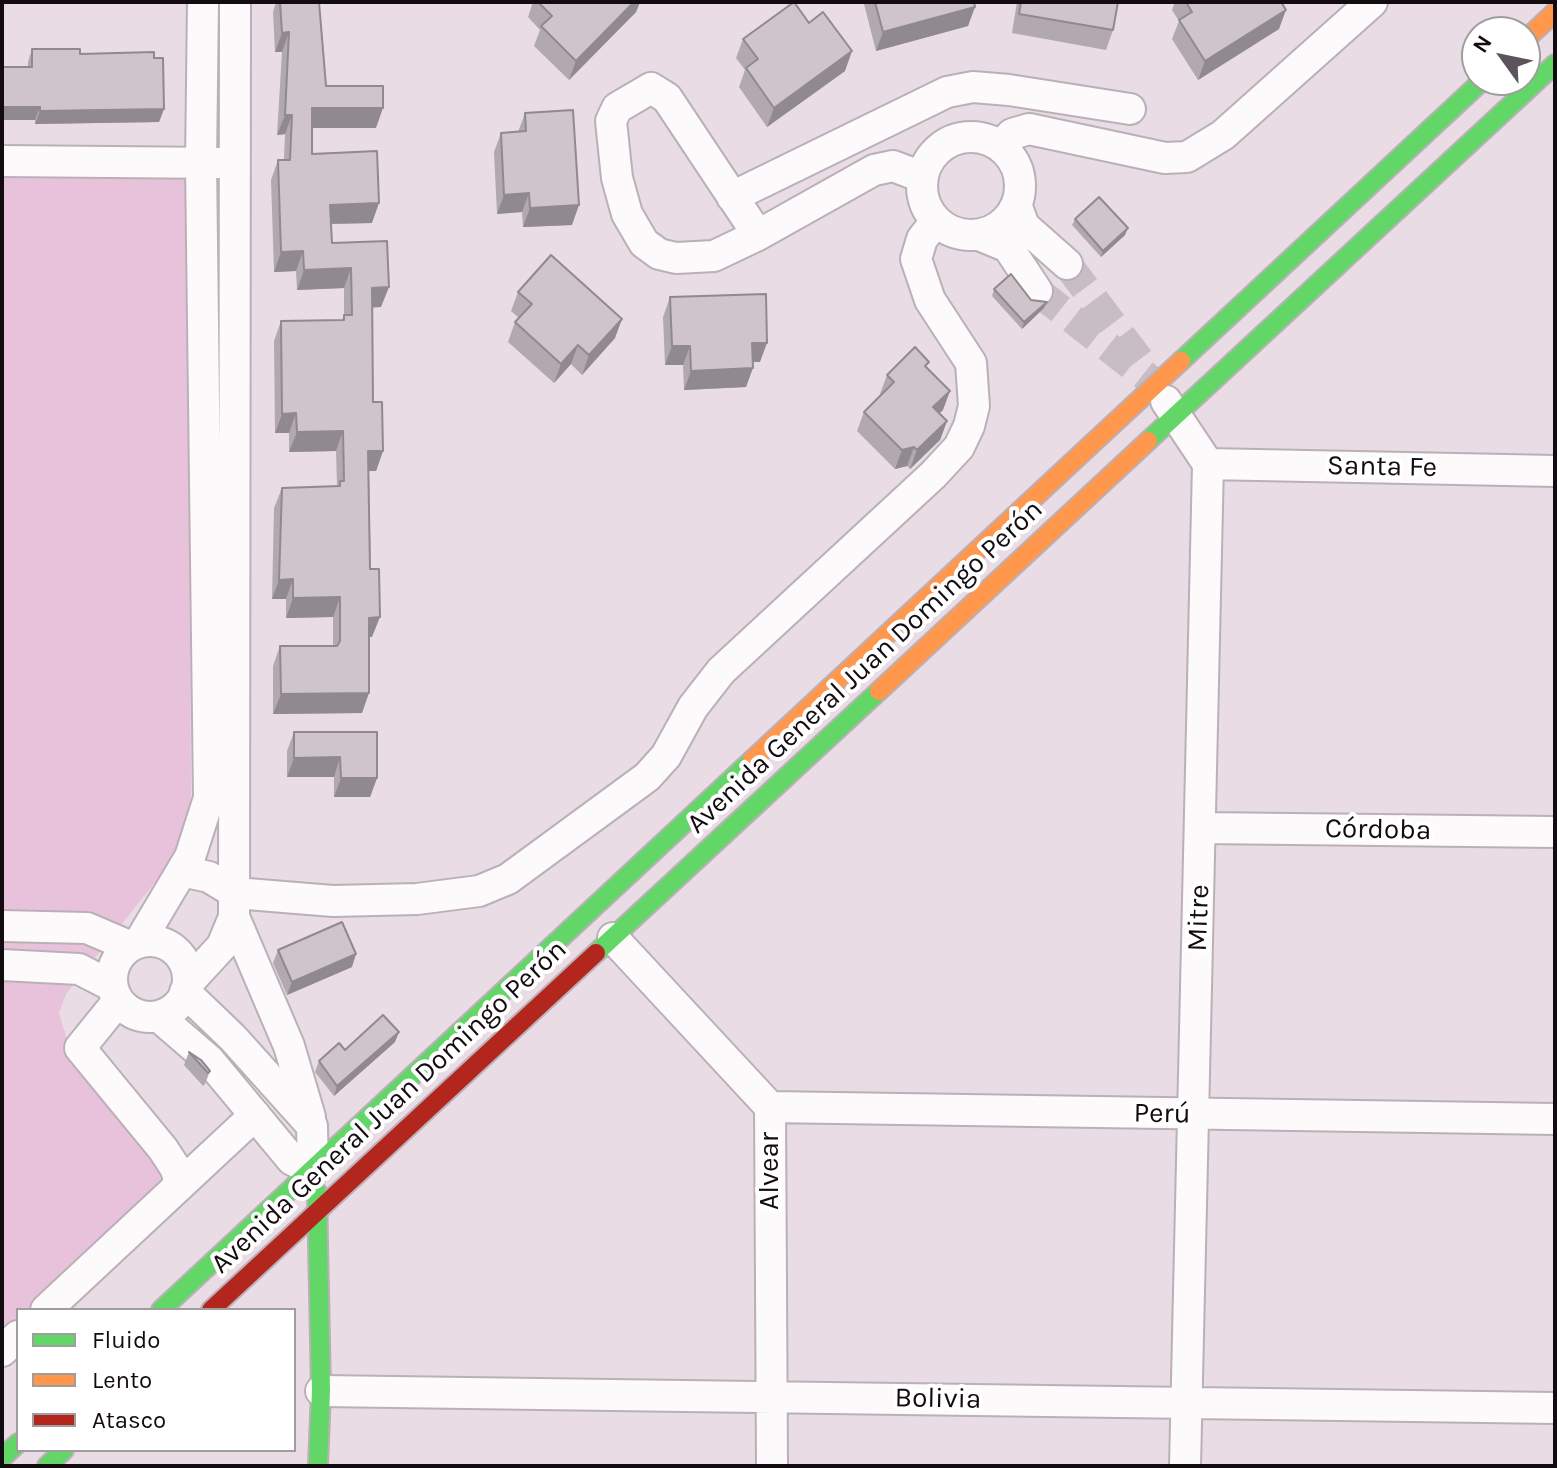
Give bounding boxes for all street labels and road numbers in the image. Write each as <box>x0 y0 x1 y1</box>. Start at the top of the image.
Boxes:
street label: Santa Fe <box>1327 449 1437 485</box>
street label: Avenida General Juan Domingo Perón <box>680 493 1050 841</box>
street label: Córdoba <box>1324 812 1432 848</box>
street label: Mitre <box>1181 884 1217 952</box>
street label: Avenida General Juan Domingo Perón <box>204 933 574 1281</box>
street label: Perú <box>1133 1097 1191 1131</box>
street label: Alvear <box>753 1132 787 1210</box>
street label: Bolivia <box>894 1381 982 1417</box>

